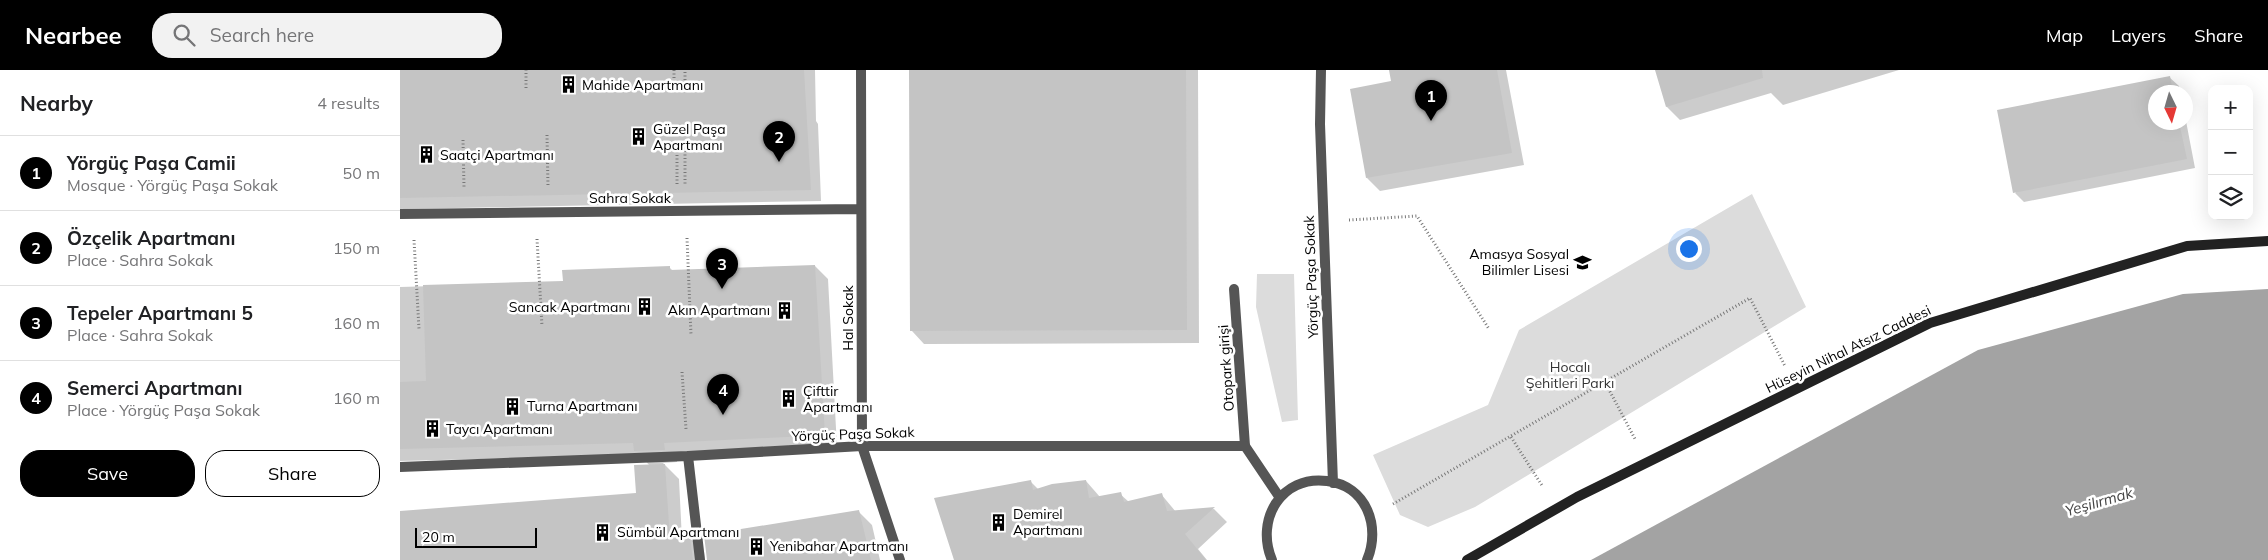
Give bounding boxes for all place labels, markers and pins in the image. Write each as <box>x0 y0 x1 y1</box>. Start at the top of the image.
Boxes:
building icon: Mahide Apartmanı <box>558 75 578 95</box>
place label: Mahide Apartmanı <box>582 76 703 94</box>
pin: 1 <box>1415 80 1447 121</box>
place label: Güzel Paşa Apartmanı <box>653 120 726 154</box>
pin: 2 <box>763 121 795 162</box>
building icon: Güzel Paşa Apartmanı <box>629 127 649 147</box>
building icon: Saatçi Apartmanı <box>416 145 436 165</box>
place label: Saatçi Apartmanı <box>440 146 554 164</box>
place label: Amasya Sosyal Bilimler Lisesi <box>1469 245 1569 279</box>
pin: 3 <box>706 248 738 289</box>
school or university icon: Amasya Sosyal Bilimler Lisesi <box>1573 252 1593 272</box>
building icon: Sancak Apartmanı <box>634 297 654 317</box>
place label: Sancak Apartmanı <box>509 298 630 316</box>
building icon: Akın Apartmanı <box>774 300 794 320</box>
place label: Akın Apartmanı <box>668 301 770 319</box>
pin: 4 <box>707 374 739 415</box>
place label: Çifttir Apartmanı <box>803 382 873 416</box>
building icon: Çifttir Apartmanı <box>779 389 799 409</box>
building icon: Turna Apartmanı <box>503 396 523 416</box>
place label: Turna Apartmanı <box>527 397 638 415</box>
building icon: Taycı Apartmanı <box>422 419 442 439</box>
place label: Taycı Apartmanı <box>446 420 553 438</box>
place label: Demirel Apartmanı <box>1013 505 1083 539</box>
building icon: Demirel Apartmanı <box>989 512 1009 532</box>
building icon: Sümbül Apartmanı <box>593 522 613 542</box>
place label: Sümbül Apartmanı <box>617 523 739 541</box>
building icon: Yenibahar Apartmanı <box>746 536 766 556</box>
place label: Yenibahar Apartmanı <box>769 537 908 555</box>

